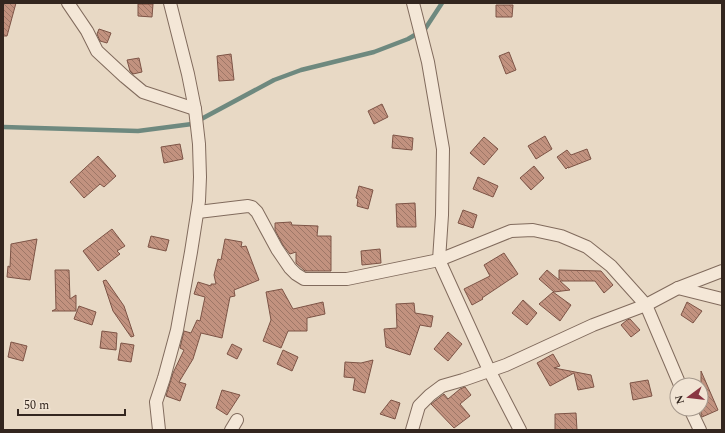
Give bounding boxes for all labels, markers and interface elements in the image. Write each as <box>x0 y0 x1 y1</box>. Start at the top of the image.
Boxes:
north arrow <box>669 377 709 417</box>
scale bar <box>18 391 125 417</box>
text: N <box>670 393 689 406</box>
text: 50 m <box>24 396 49 415</box>

